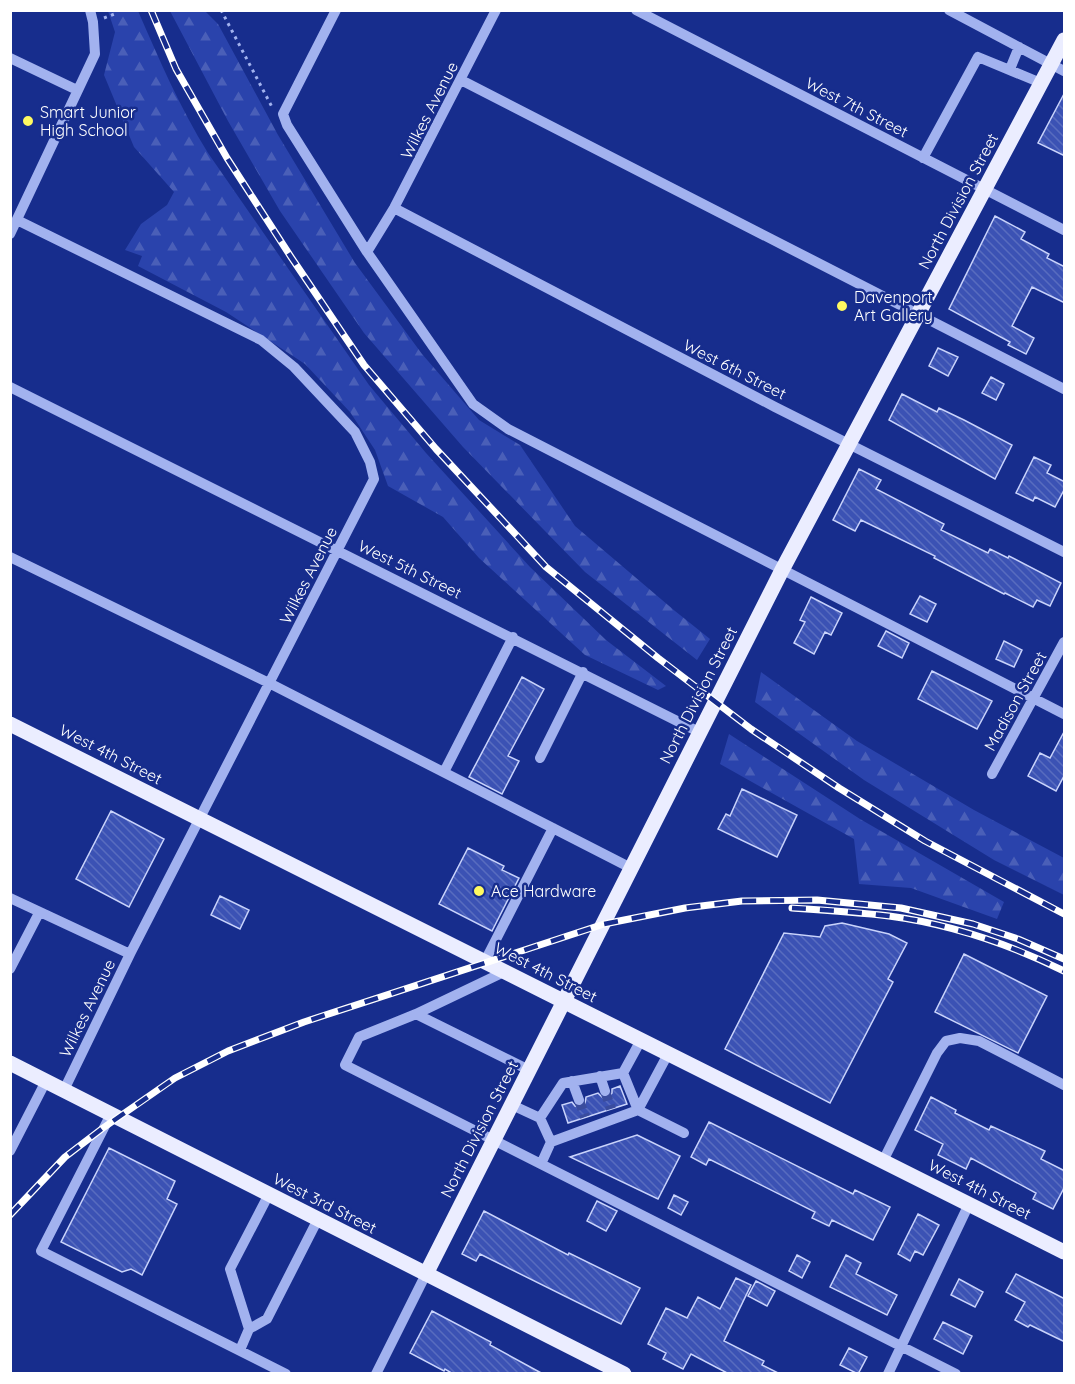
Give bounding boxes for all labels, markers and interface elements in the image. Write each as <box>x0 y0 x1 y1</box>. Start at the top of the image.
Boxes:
street label: Wilkes Avenue <box>396 58 462 162</box>
street label: West 7th Street <box>802 73 912 141</box>
place label: Smart Junior High School <box>40 102 136 140</box>
marker: Smart Junior High School <box>21 114 35 128</box>
street label: North Division Street <box>914 130 1002 272</box>
place label: Davenport Art Gallery <box>854 287 933 325</box>
marker: Davenport Art Gallery <box>835 299 849 313</box>
street label: West 6th Street <box>680 334 790 404</box>
street label: Wilkes Avenue <box>275 523 341 627</box>
street label: West 5th Street <box>355 535 465 603</box>
street label: North Division Street <box>655 623 741 767</box>
street label: Madison Street <box>979 648 1051 754</box>
street label: West 4th Street <box>56 720 166 788</box>
place label: Ace Hardware <box>491 881 596 901</box>
marker: Ace Hardware <box>472 884 486 898</box>
street label: West 4th Street <box>491 938 601 1006</box>
street label: Wilkes Avenue <box>55 956 119 1060</box>
street label: North Division Street <box>436 1057 522 1201</box>
street label: West 4th Street <box>925 1155 1035 1223</box>
street label: West 3rd Street <box>270 1168 380 1238</box>

